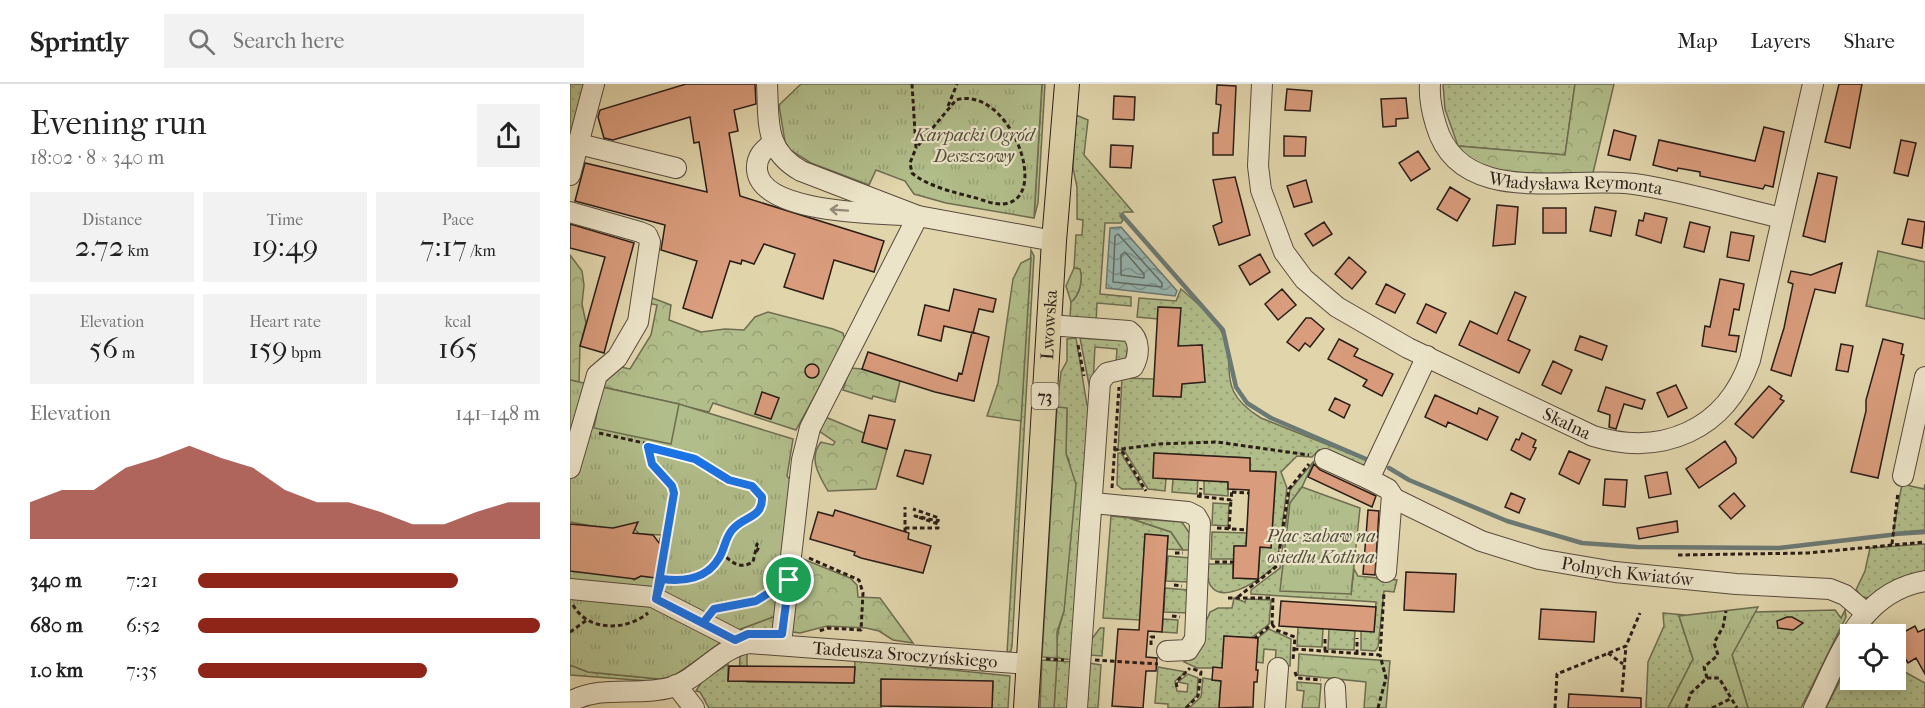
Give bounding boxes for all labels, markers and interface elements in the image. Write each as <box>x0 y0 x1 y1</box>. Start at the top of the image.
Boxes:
search box <box>164 14 584 68</box>
text: Sprintly <box>30 25 128 58</box>
icon: search <box>185 25 218 58</box>
text: Search here <box>233 28 344 54</box>
text: Map <box>1677 29 1718 53</box>
text: Layers <box>1751 29 1810 53</box>
text: Share <box>1843 29 1895 53</box>
text: Evening run <box>30 104 207 143</box>
button: share <box>477 104 540 167</box>
park label: Karpacki Ogród Deszczowy <box>912 125 1037 167</box>
text: 18:02 · 8 × 340 m <box>30 146 164 169</box>
street label: Władysława Reymonta <box>1485 168 1665 200</box>
one-way arrow <box>829 204 849 215</box>
text: Distance <box>82 210 142 229</box>
text: Time <box>267 210 303 229</box>
text: Pace <box>442 210 474 229</box>
text: 2.72 <box>75 229 124 264</box>
text: 19:49 <box>251 229 319 264</box>
text: 7:17 <box>420 229 467 264</box>
text: km <box>124 241 149 260</box>
text: /km <box>467 241 496 260</box>
street label: Lwowska <box>1037 289 1062 360</box>
text: Elevation <box>80 312 144 331</box>
text: Heart rate <box>249 312 321 331</box>
text: kcal <box>445 312 471 331</box>
text: 56 <box>89 331 118 366</box>
text: 159 <box>248 331 288 366</box>
text: 165 <box>438 331 478 366</box>
text: m <box>118 343 135 362</box>
text: bpm <box>288 343 322 362</box>
road number: 73 <box>1032 383 1058 409</box>
text: Elevation <box>30 402 111 425</box>
text: 141–148 m <box>455 402 540 425</box>
street label: Skalna <box>1539 404 1594 445</box>
park label: Plac zabaw na osiedlu Kotlina <box>1265 526 1376 568</box>
street label: Polnych Kwiatów <box>1560 553 1695 591</box>
pin <box>763 554 814 605</box>
icon: arrive <box>772 563 805 596</box>
text: 340 m <box>30 569 82 592</box>
text: 7:21 <box>126 569 158 592</box>
text: 680 m <box>30 614 83 637</box>
text: 6:52 <box>126 614 161 637</box>
map controls <box>1840 624 1906 690</box>
button: locate <box>1840 624 1906 690</box>
street label: Tadeusza Sroczyńskiego <box>812 638 998 673</box>
text: 1.0 km <box>30 659 83 682</box>
text: 7:35 <box>126 659 157 682</box>

